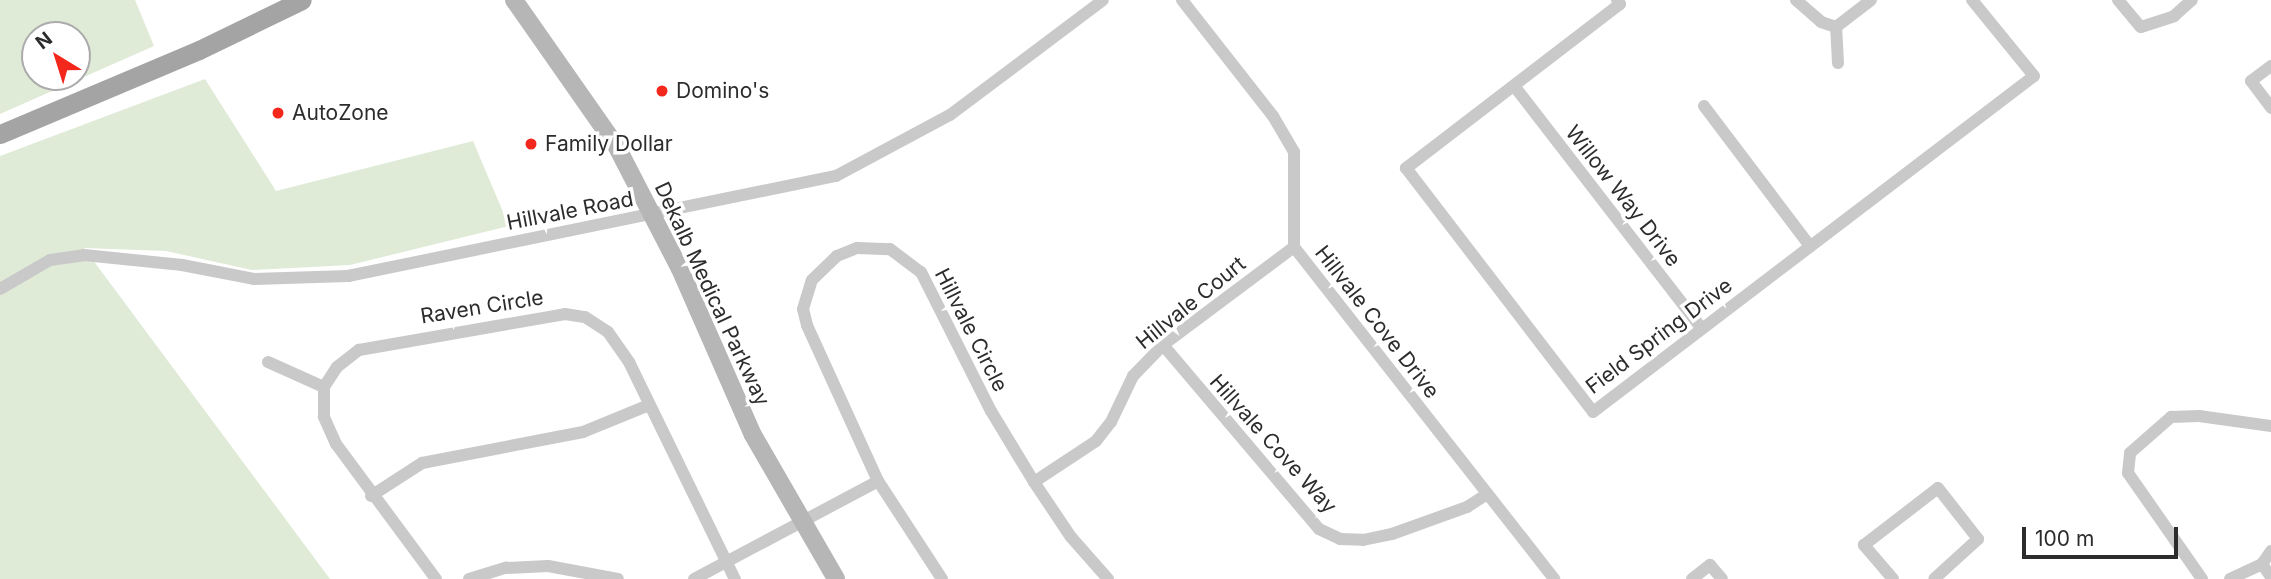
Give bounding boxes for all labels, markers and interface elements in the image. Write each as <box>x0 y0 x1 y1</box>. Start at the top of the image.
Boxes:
north arrow <box>21 21 91 91</box>
text: N <box>31 27 57 54</box>
place label: Domino's <box>676 78 769 104</box>
marker: Domino's <box>654 83 670 99</box>
place label: AutoZone <box>292 100 389 126</box>
marker: AutoZone <box>270 105 286 121</box>
street label: Willow Way Drive <box>1560 120 1686 272</box>
place label: Family Dollar <box>545 131 673 157</box>
marker: Family Dollar <box>523 136 539 152</box>
street label: Dekalb Medical Parkway <box>649 178 775 410</box>
street label: Hillvale Road <box>505 186 635 236</box>
street label: Hillvale Cove Drive <box>1310 241 1444 403</box>
street label: Hillvale Court <box>1131 251 1251 355</box>
street label: Hillvale Circle <box>929 264 1013 396</box>
street label: Field Spring Drive <box>1581 273 1737 399</box>
street label: Raven Circle <box>419 285 545 329</box>
street label: Hillvale Cove Way <box>1204 370 1342 518</box>
scale bar <box>2026 512 2182 556</box>
text: 100 m <box>2035 526 2094 551</box>

